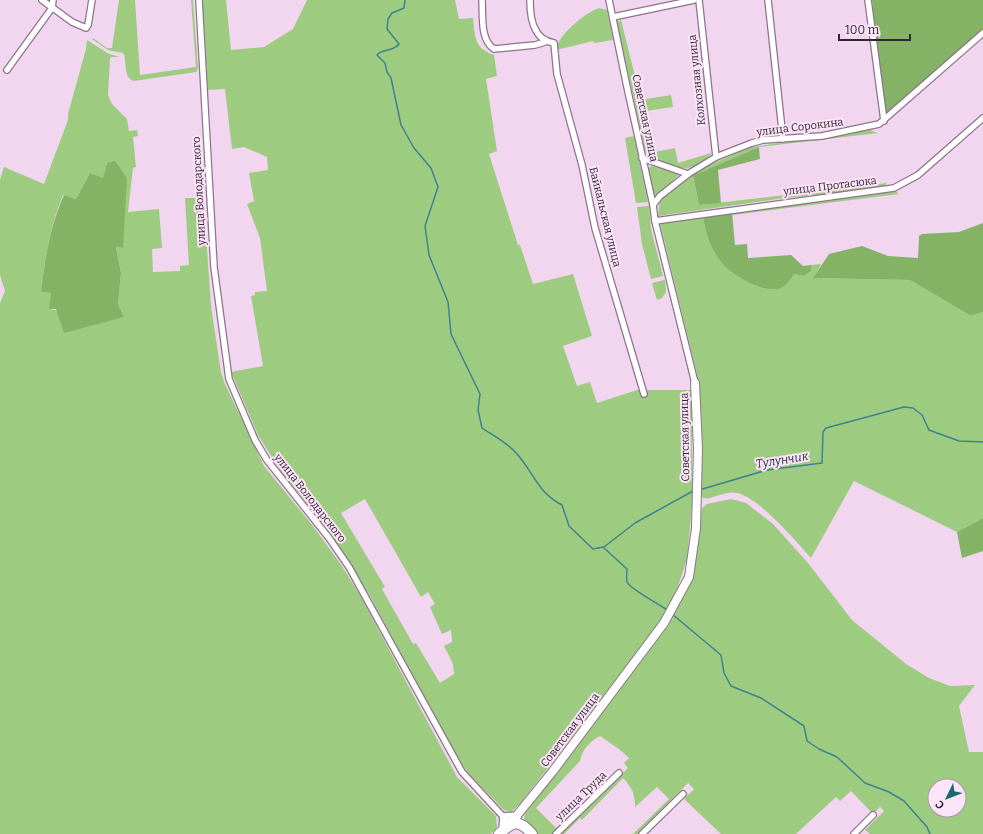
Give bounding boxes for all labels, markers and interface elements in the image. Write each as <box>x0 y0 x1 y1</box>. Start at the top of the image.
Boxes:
scale bar <box>839 16 910 42</box>
text: 100 m <box>845 23 880 37</box>
street label: Колхозная улица <box>686 34 708 126</box>
street label: Советская улица <box>629 73 661 163</box>
street label: улица Сорокина <box>755 115 844 139</box>
street label: улица Володарского <box>190 136 208 247</box>
street label: Байкальская улица <box>586 166 624 268</box>
street label: улица Протасюка <box>782 174 877 198</box>
street label: Советская улица <box>678 392 692 482</box>
water label: Тулунчик <box>755 449 810 471</box>
street label: улица Володарского <box>271 450 349 545</box>
street label: Советская улица <box>538 691 602 769</box>
street label: улица Труда <box>552 769 609 824</box>
north arrow <box>927 778 967 818</box>
text: С <box>933 797 947 811</box>

